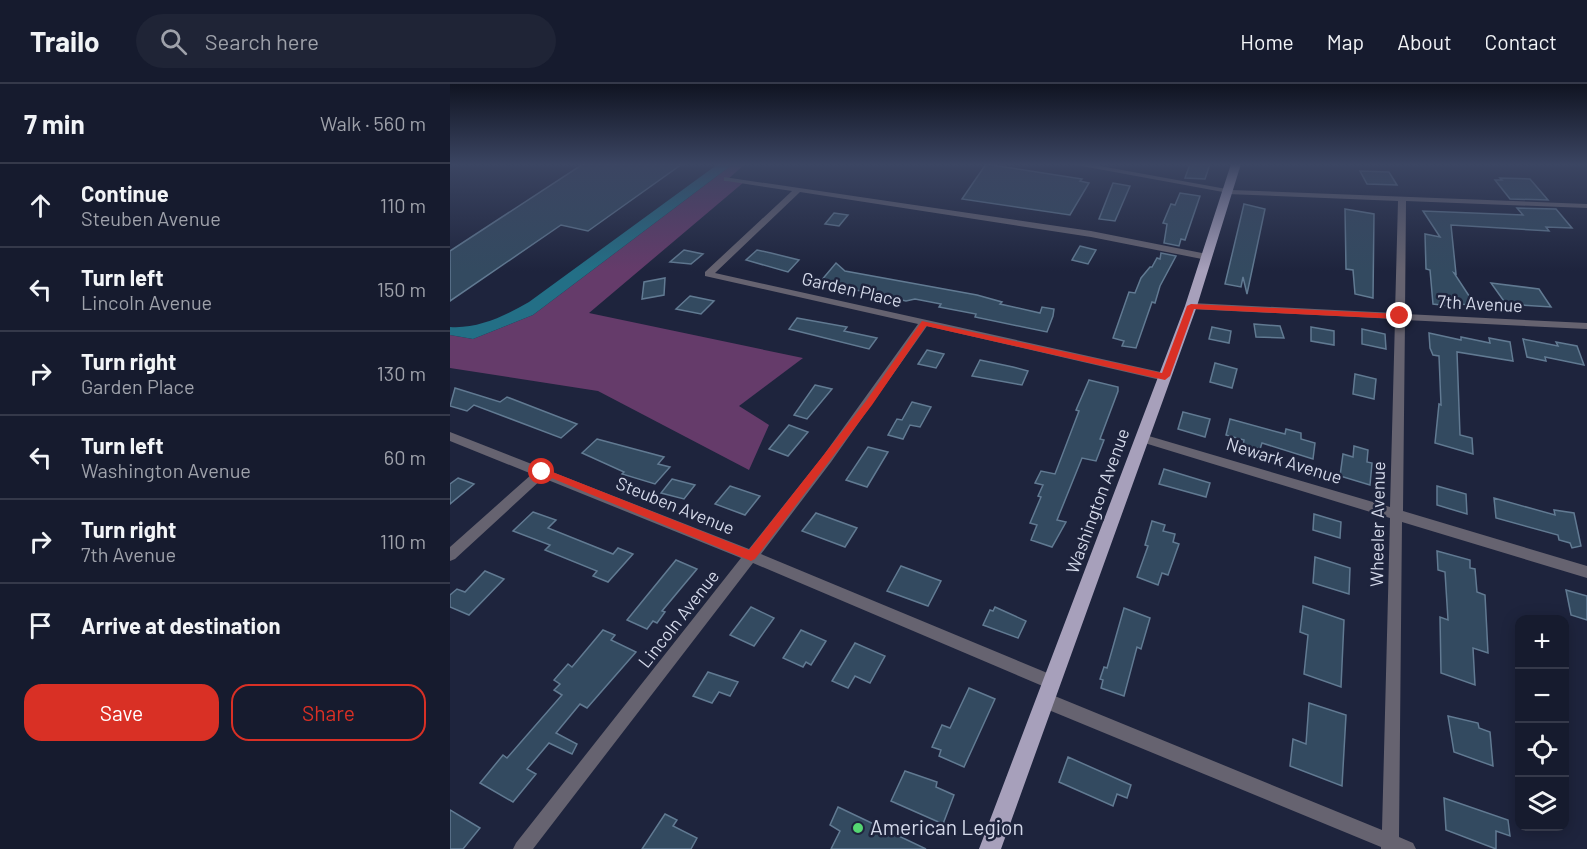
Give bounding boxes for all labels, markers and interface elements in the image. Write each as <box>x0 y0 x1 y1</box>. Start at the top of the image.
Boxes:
search box <box>136 14 556 68</box>
text: Trailo <box>30 24 100 58</box>
icon: search <box>157 25 190 58</box>
text: Search here <box>205 28 319 54</box>
text: Home <box>1240 29 1294 54</box>
text: Map <box>1327 29 1364 54</box>
text: About <box>1397 29 1452 54</box>
text: Contact <box>1485 29 1557 54</box>
text: 7 min <box>24 108 85 139</box>
text: Walk · 560 m <box>320 111 426 135</box>
text: Continue <box>81 180 169 206</box>
icon: ahead <box>24 189 57 222</box>
text: 110 m <box>380 193 426 217</box>
text: Steuben Avenue <box>81 206 221 230</box>
text: Turn left <box>81 264 164 290</box>
street label: Garden Place <box>800 267 904 311</box>
icon: left <box>24 273 57 306</box>
text: 150 m <box>377 277 426 301</box>
text: Lincoln Avenue <box>81 290 212 314</box>
street label: 7th Avenue <box>1437 290 1523 316</box>
route end <box>1386 302 1412 328</box>
text: Turn right <box>81 348 176 374</box>
icon: right <box>24 357 57 390</box>
text: 130 m <box>377 361 426 385</box>
text: Garden Place <box>81 374 195 398</box>
street label: Washington Avenue <box>1061 425 1134 576</box>
text: Turn left <box>81 432 164 458</box>
street label: Newark Avenue <box>1224 432 1345 488</box>
icon: left <box>24 441 57 474</box>
text: 60 m <box>384 445 426 469</box>
text: Washington Avenue <box>81 458 251 482</box>
route start <box>528 458 554 484</box>
street label: Wheeler Avenue <box>1365 461 1389 587</box>
street label: Steuben Avenue <box>613 471 738 539</box>
text: Turn right <box>81 516 176 542</box>
icon: right <box>24 525 57 558</box>
text: 110 m <box>380 529 426 553</box>
text: 7th Avenue <box>81 542 176 566</box>
street label: Lincoln Avenue <box>633 565 723 672</box>
icon: arrive <box>24 609 57 642</box>
text: Arrive at destination <box>81 612 280 638</box>
map controls <box>1515 615 1569 831</box>
button: + <box>1515 615 1569 669</box>
button: − <box>1515 669 1569 723</box>
button: Save <box>24 684 219 741</box>
button: Share <box>231 684 426 741</box>
button: locate <box>1515 723 1569 777</box>
button: layers <box>1515 777 1569 831</box>
place label: American Legion <box>870 814 1024 839</box>
marker: American Legion <box>851 821 865 835</box>

